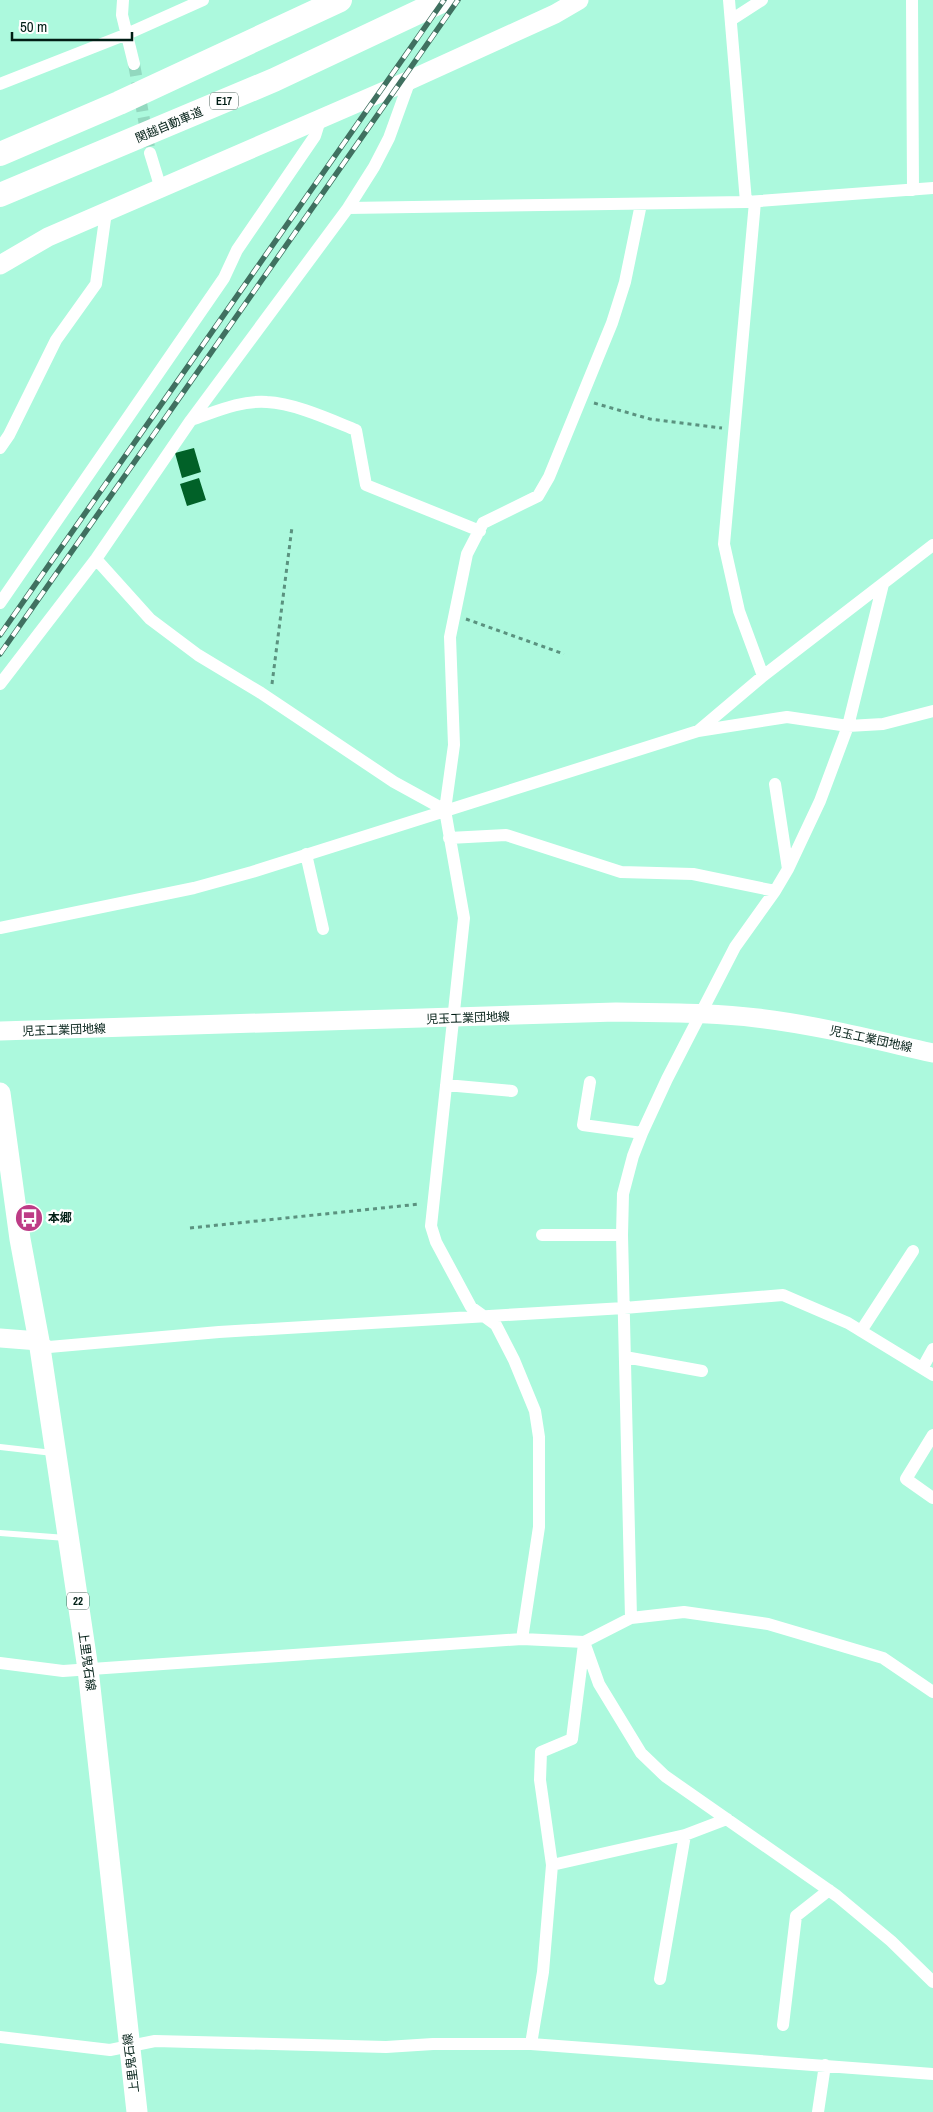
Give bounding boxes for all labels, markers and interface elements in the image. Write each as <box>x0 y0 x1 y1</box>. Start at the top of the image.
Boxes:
scale bar <box>12 10 132 42</box>
text: 50 m <box>20 16 47 37</box>
road number: E17 <box>210 92 238 110</box>
street label: 関越自動車道 <box>133 104 205 146</box>
street label: 児玉工業団地線 <box>426 1009 510 1027</box>
street label: 児玉工業団地線 <box>22 1021 106 1039</box>
street label: 児玉工業団地線 <box>828 1022 914 1056</box>
bus stop icon: 本郷 <box>14 1203 44 1233</box>
place label: 本郷 <box>48 1210 72 1226</box>
road number: 22 <box>67 1592 89 1610</box>
street label: 上里鬼石線 <box>75 1630 99 1692</box>
street label: 上里鬼石線 <box>119 2032 143 2094</box>

